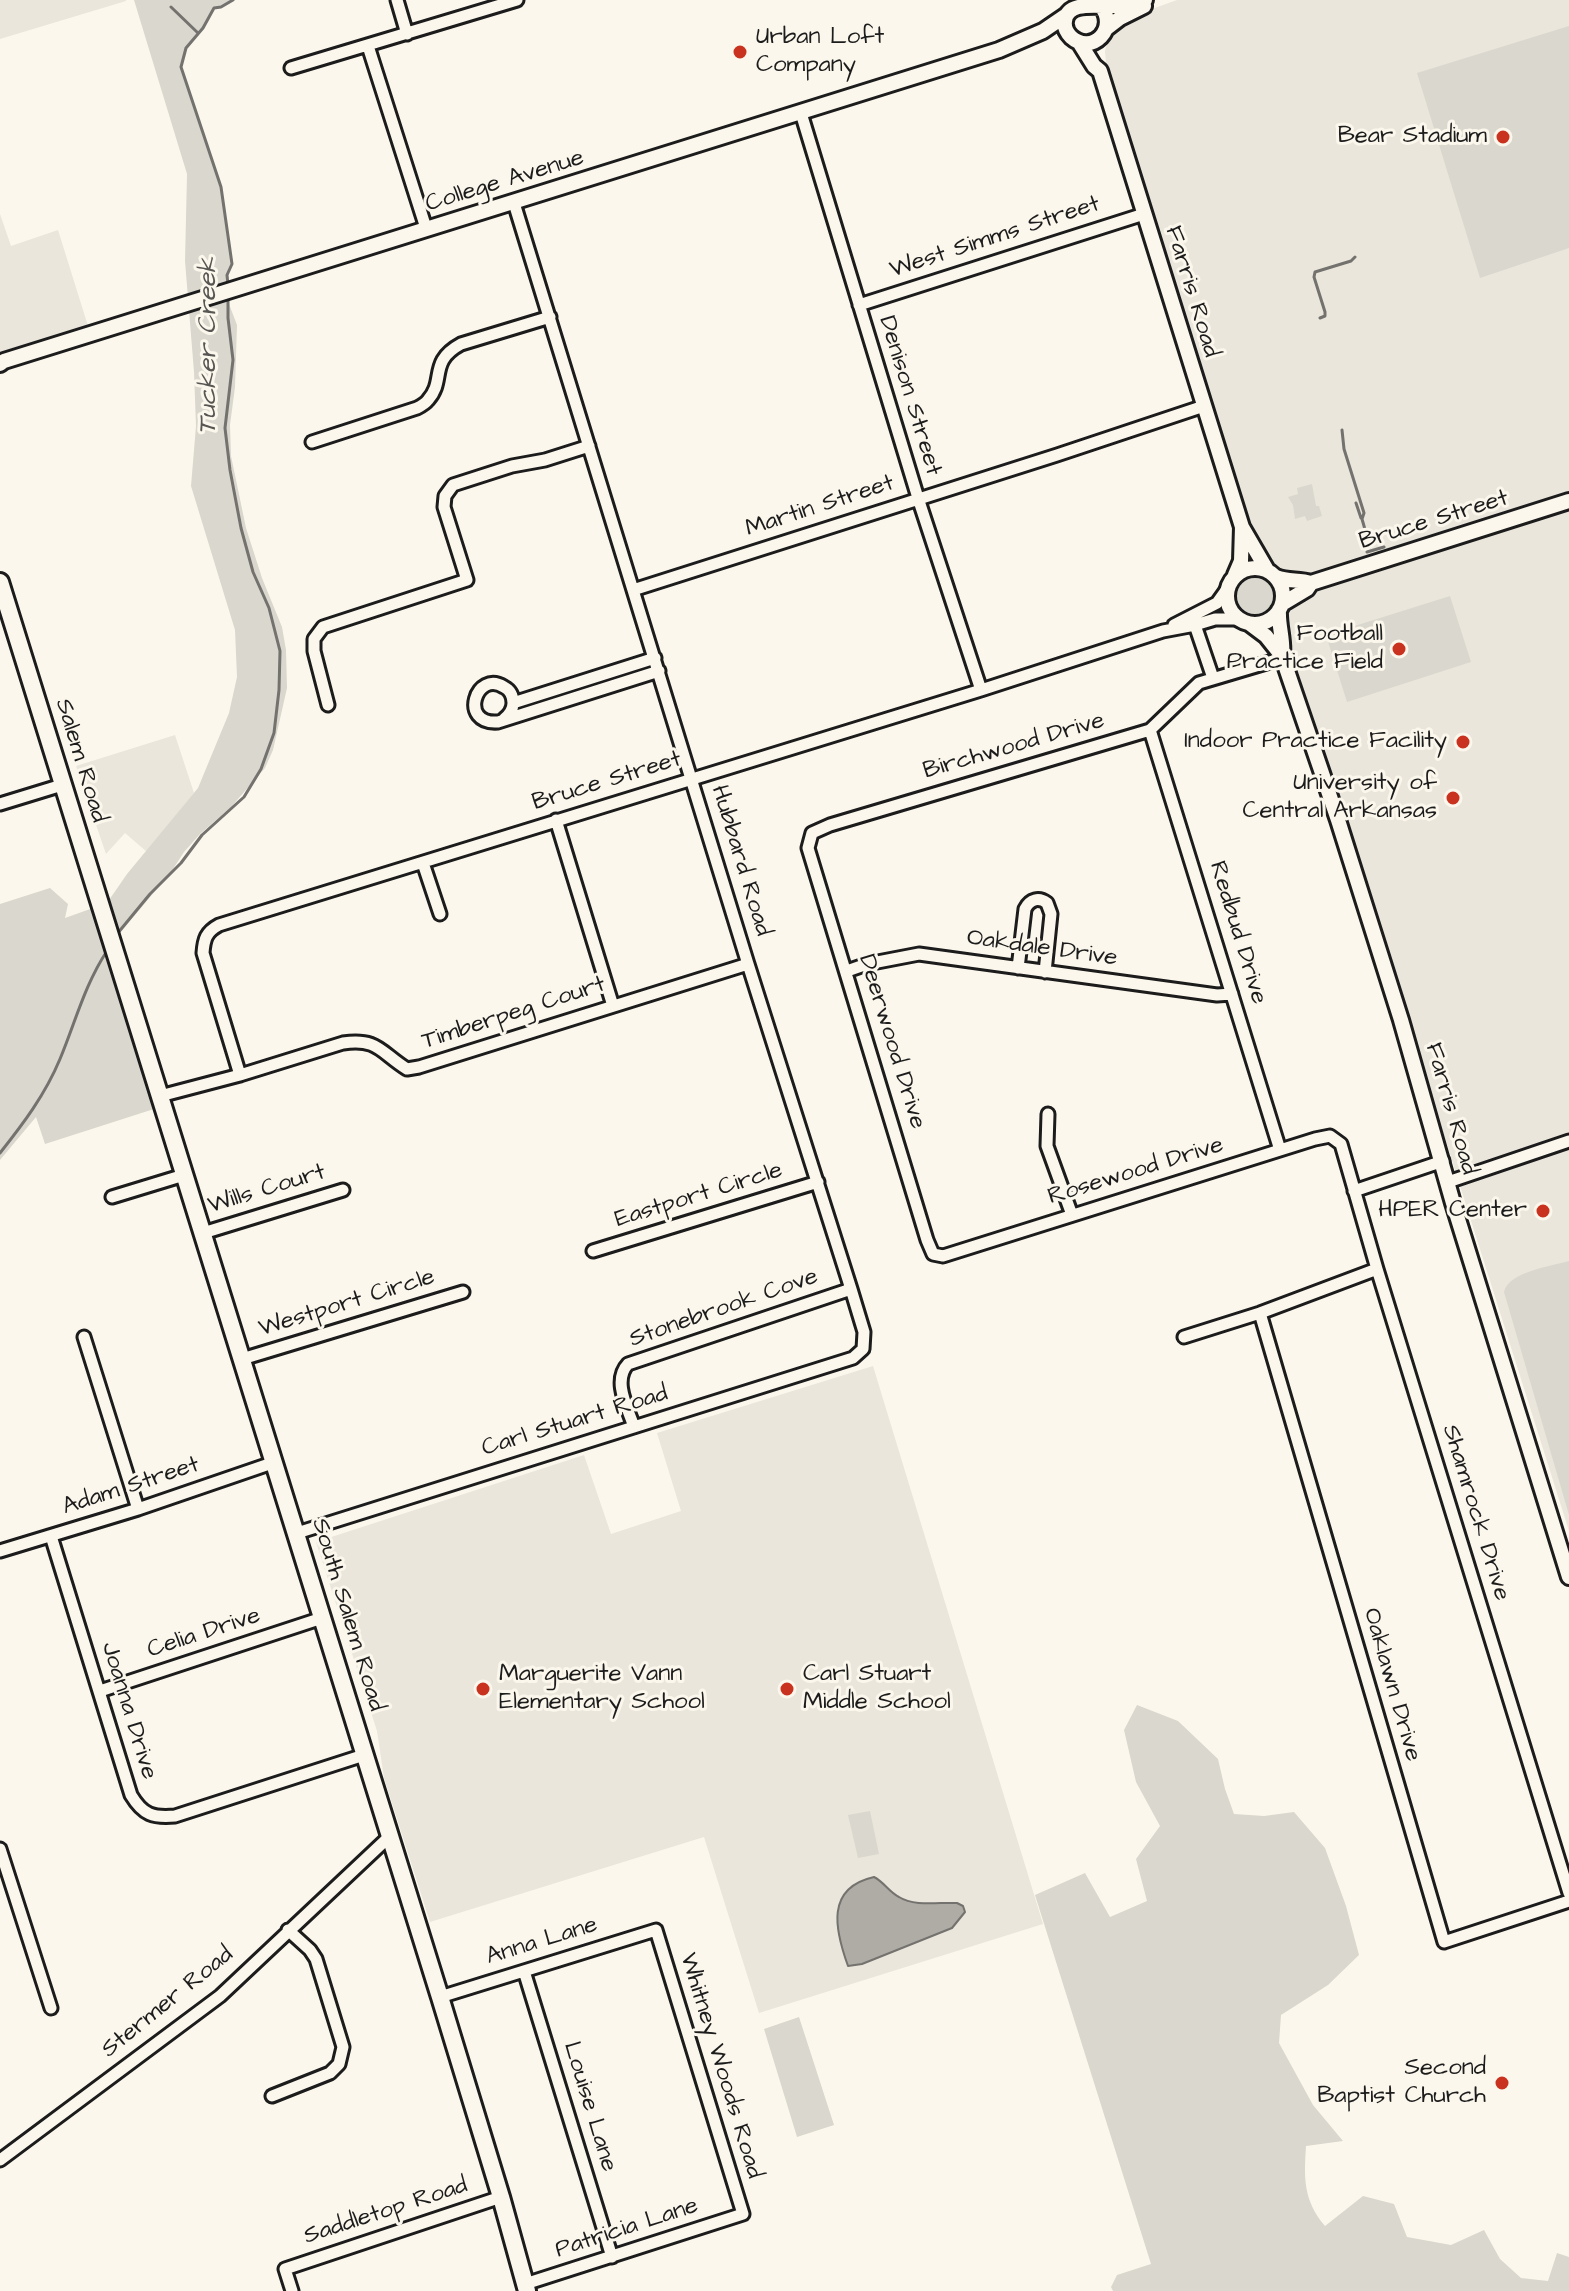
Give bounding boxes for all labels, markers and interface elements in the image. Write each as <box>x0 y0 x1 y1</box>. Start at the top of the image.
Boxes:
place label: Urban Loft Company <box>756 24 884 80</box>
marker: Urban Loft Company <box>731 43 749 61</box>
place label: Bear Stadium <box>1338 123 1487 151</box>
marker: Bear Stadium <box>1494 128 1512 146</box>
street label: College Avenue <box>422 144 588 220</box>
street label: West Simms Street <box>886 190 1104 286</box>
street label: Farris Road <box>1157 223 1225 361</box>
water label: Tucker Creek <box>194 257 226 435</box>
street label: Denison Street <box>871 313 947 479</box>
street label: Martin Street <box>742 469 898 545</box>
street label: Bruce Street <box>1356 485 1512 557</box>
place label: Football Practice Field <box>1227 621 1383 677</box>
marker: Football Practice Field <box>1390 640 1408 658</box>
street label: Salem Road <box>48 696 112 826</box>
street label: Birchwood Drive <box>920 707 1108 787</box>
place label: Indoor Practice Facility <box>1184 728 1447 756</box>
marker: Indoor Practice Facility <box>1454 733 1472 751</box>
street label: Bruce Street <box>529 746 685 818</box>
place label: University of Central Arkansas <box>1243 770 1437 826</box>
street label: Hubbard Road <box>703 782 777 940</box>
marker: University of Central Arkansas <box>1444 789 1462 807</box>
street label: Redbud Drive <box>1202 858 1272 1008</box>
street label: Oakdale Drive <box>965 924 1119 974</box>
street label: Deerwood Drive <box>851 951 931 1133</box>
street label: Timberpeg Court <box>419 971 609 1057</box>
street label: Farris Road <box>1417 1040 1483 1178</box>
street label: Rosewood Drive <box>1045 1132 1227 1212</box>
street label: Eastport Circle <box>612 1157 786 1235</box>
street label: Wills Court <box>205 1159 329 1221</box>
place label: HPER Center <box>1378 1197 1527 1225</box>
marker: HPER Center <box>1534 1202 1552 1220</box>
street label: Stonebrook Cove <box>626 1263 822 1355</box>
street label: Westport Circle <box>256 1264 438 1344</box>
street label: Carl Stuart Road <box>478 1380 672 1464</box>
street label: Shamrock Drive <box>1435 1422 1515 1604</box>
street label: Adam Street <box>59 1451 203 1523</box>
street label: South Salem Road <box>304 1515 390 1715</box>
street label: Celia Drive <box>144 1602 264 1666</box>
street label: Oaklawn Drive <box>1355 1605 1427 1765</box>
street label: Joanna Drive <box>93 1639 163 1783</box>
place label: Marguerite Vann Elementary School <box>499 1661 705 1717</box>
place label: Carl Stuart Middle School <box>803 1661 951 1717</box>
marker: Marguerite Vann Elementary School <box>474 1680 492 1698</box>
marker: Carl Stuart Middle School <box>778 1680 796 1698</box>
street label: Anna Lane <box>483 1911 601 1973</box>
street label: Stermer Road <box>96 1941 240 2065</box>
street label: Whitney Woods Road <box>672 1950 768 2182</box>
street label: Louise Lane <box>556 2039 622 2175</box>
place label: Second Baptist Church <box>1317 2055 1486 2111</box>
marker: Second Baptist Church <box>1493 2074 1511 2092</box>
street label: Saddletop Road <box>301 2172 471 2252</box>
street label: Patricia Lane <box>552 2192 702 2266</box>

